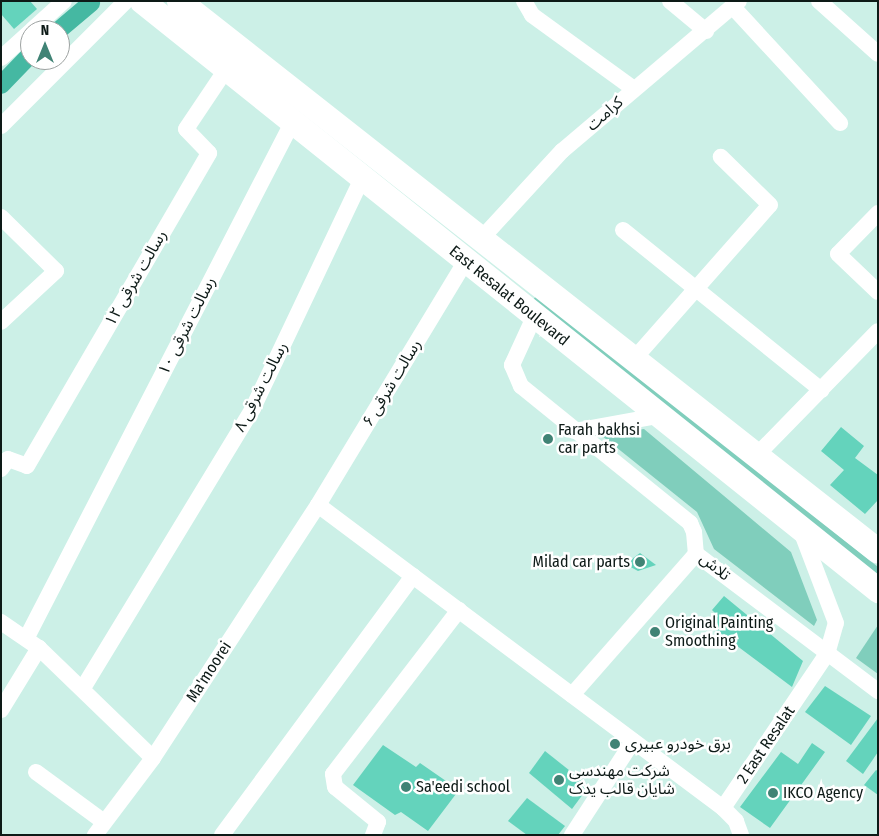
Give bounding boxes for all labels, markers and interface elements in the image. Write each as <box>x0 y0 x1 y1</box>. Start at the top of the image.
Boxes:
north arrow <box>20 20 70 70</box>
text: N <box>41 22 49 39</box>
street label: کرامت <box>583 93 627 135</box>
street label: رسالت شرقی ۱۲ <box>101 227 171 329</box>
street label: East Resalat Boulevard <box>445 242 573 350</box>
street label: رسالت شرقی ۱۰ <box>154 274 220 378</box>
street label: رسالت شرقی ۶ <box>358 336 426 430</box>
street label: رسالت شرقی ۸ <box>230 339 292 435</box>
place label: Farah bakhsi car parts <box>558 420 640 458</box>
marker: Farah bakhsi car parts <box>542 433 554 445</box>
street label: تلاش <box>696 549 734 585</box>
place label: Milad car parts <box>533 552 630 572</box>
marker: Milad car parts <box>634 556 646 568</box>
place label: Original Painting Smoothing <box>665 613 773 651</box>
marker: Original Painting Smoothing <box>649 626 661 638</box>
street label: Ma'moorei <box>182 638 236 706</box>
street label: 2 East Resalat <box>733 702 799 788</box>
place label: برق خودرو عبیری <box>625 734 731 754</box>
marker: برق خودرو عبیری <box>609 738 621 750</box>
place label: شرکت مهندسی شایان قالب یدک <box>569 761 675 799</box>
marker: شرکت مهندسی شایان قالب یدک <box>553 774 565 786</box>
place label: Sa'eedi school <box>416 777 510 797</box>
marker: Sa'eedi school <box>400 781 412 793</box>
place label: IKCO Agency <box>783 783 863 803</box>
marker: IKCO Agency <box>767 787 779 799</box>

